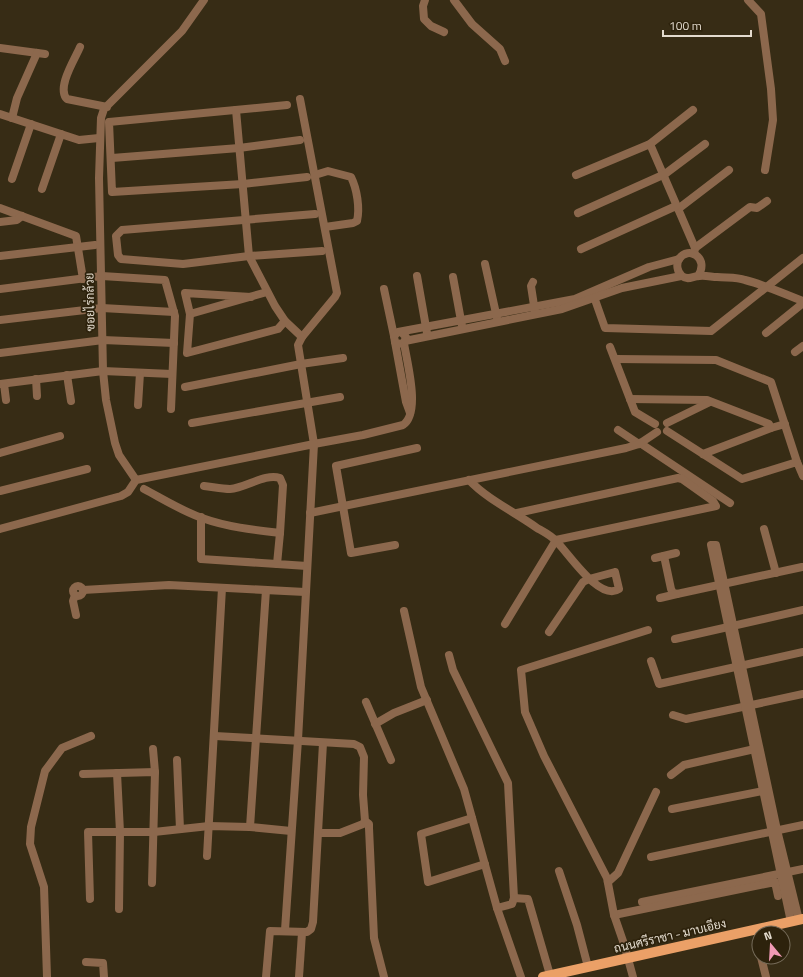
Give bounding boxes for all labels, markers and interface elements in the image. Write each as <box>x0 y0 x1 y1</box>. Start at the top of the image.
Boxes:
scale bar <box>663 12 751 38</box>
text: 100 m <box>669 16 702 35</box>
street label: ซอยไร่กล้วย <box>79 273 100 332</box>
street label: ถนนศรีราชา - มาบเอียง <box>612 913 728 958</box>
north arrow <box>751 925 791 965</box>
text: N <box>762 927 774 944</box>

